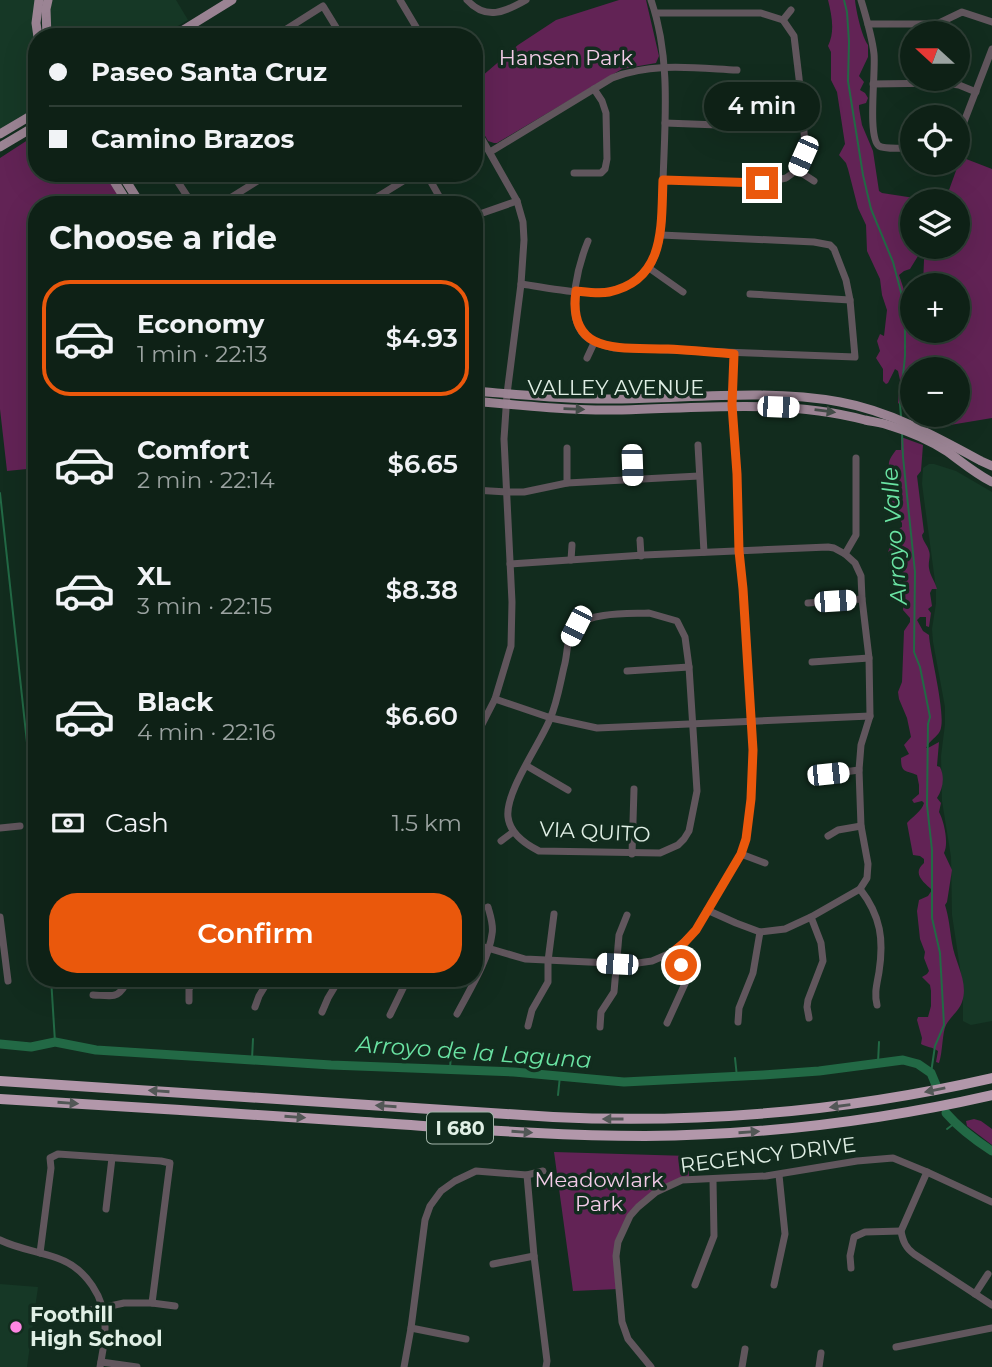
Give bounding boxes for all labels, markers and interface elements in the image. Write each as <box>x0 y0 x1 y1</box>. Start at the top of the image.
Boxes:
north arrow <box>900 21 970 91</box>
map controls <box>900 21 970 427</box>
park label: Hansen Park <box>499 45 634 70</box>
text: Paseo Santa Cruz <box>91 56 327 88</box>
callout: 4 min <box>704 82 820 130</box>
text: 4 min <box>728 92 796 120</box>
button: locate <box>900 105 970 175</box>
text: Camino Brazos <box>91 123 294 155</box>
car <box>785 133 822 179</box>
route end <box>746 167 778 199</box>
button: layers <box>900 189 970 259</box>
text: Choose a ride <box>49 218 277 257</box>
button: + <box>900 273 970 343</box>
icon: car <box>53 307 116 370</box>
text: Economy <box>137 308 264 340</box>
text: $4.93 <box>386 322 458 354</box>
text: 1 min · 22:13 <box>137 340 268 368</box>
button: − <box>900 357 970 427</box>
street label: VALLEY AVENUE <box>528 375 704 400</box>
car <box>757 396 800 418</box>
one-way arrow <box>563 403 585 415</box>
one-way arrow <box>814 405 836 416</box>
icon: car <box>53 433 116 496</box>
text: Comfort <box>137 434 249 466</box>
car <box>621 444 644 486</box>
text: $6.65 <box>388 448 458 480</box>
text: 2 min · 22:14 <box>137 466 275 494</box>
water label: Arroyo Valle <box>875 466 913 608</box>
icon: car <box>53 559 116 622</box>
text: XL <box>137 560 171 592</box>
text: $8.38 <box>386 574 458 606</box>
car <box>814 589 857 613</box>
text: 3 min · 22:15 <box>137 592 272 620</box>
car <box>558 603 595 649</box>
icon: car <box>53 685 116 748</box>
text: Black <box>137 686 213 718</box>
text: $6.60 <box>385 700 458 732</box>
text: 4 min · 22:16 <box>137 718 276 746</box>
car <box>807 761 850 787</box>
icon: cash <box>49 804 87 842</box>
text: Cash <box>105 807 169 839</box>
text: 1.5 km <box>392 809 462 837</box>
street label: VIA QUITO <box>539 816 651 847</box>
button: Confirm <box>49 893 462 973</box>
route start <box>665 949 697 981</box>
car <box>596 952 639 976</box>
water label: Arroyo de la Laguna <box>353 1030 593 1074</box>
one-way arrow <box>924 1085 946 1096</box>
one-way arrow <box>148 1086 170 1097</box>
one-way arrow <box>57 1098 79 1109</box>
one-way arrow <box>375 1101 397 1112</box>
one-way arrow <box>829 1101 851 1112</box>
one-way arrow <box>284 1112 306 1123</box>
road number: I 680 <box>427 1112 493 1144</box>
one-way arrow <box>602 1113 624 1125</box>
one-way arrow <box>739 1126 761 1137</box>
one-way arrow <box>511 1127 533 1138</box>
street label: REGENCY DRIVE <box>679 1131 857 1178</box>
park label: Meadowlark Park <box>534 1167 664 1216</box>
place label: Foothill High School <box>30 1302 163 1351</box>
marker: Foothill High School <box>8 1319 24 1335</box>

